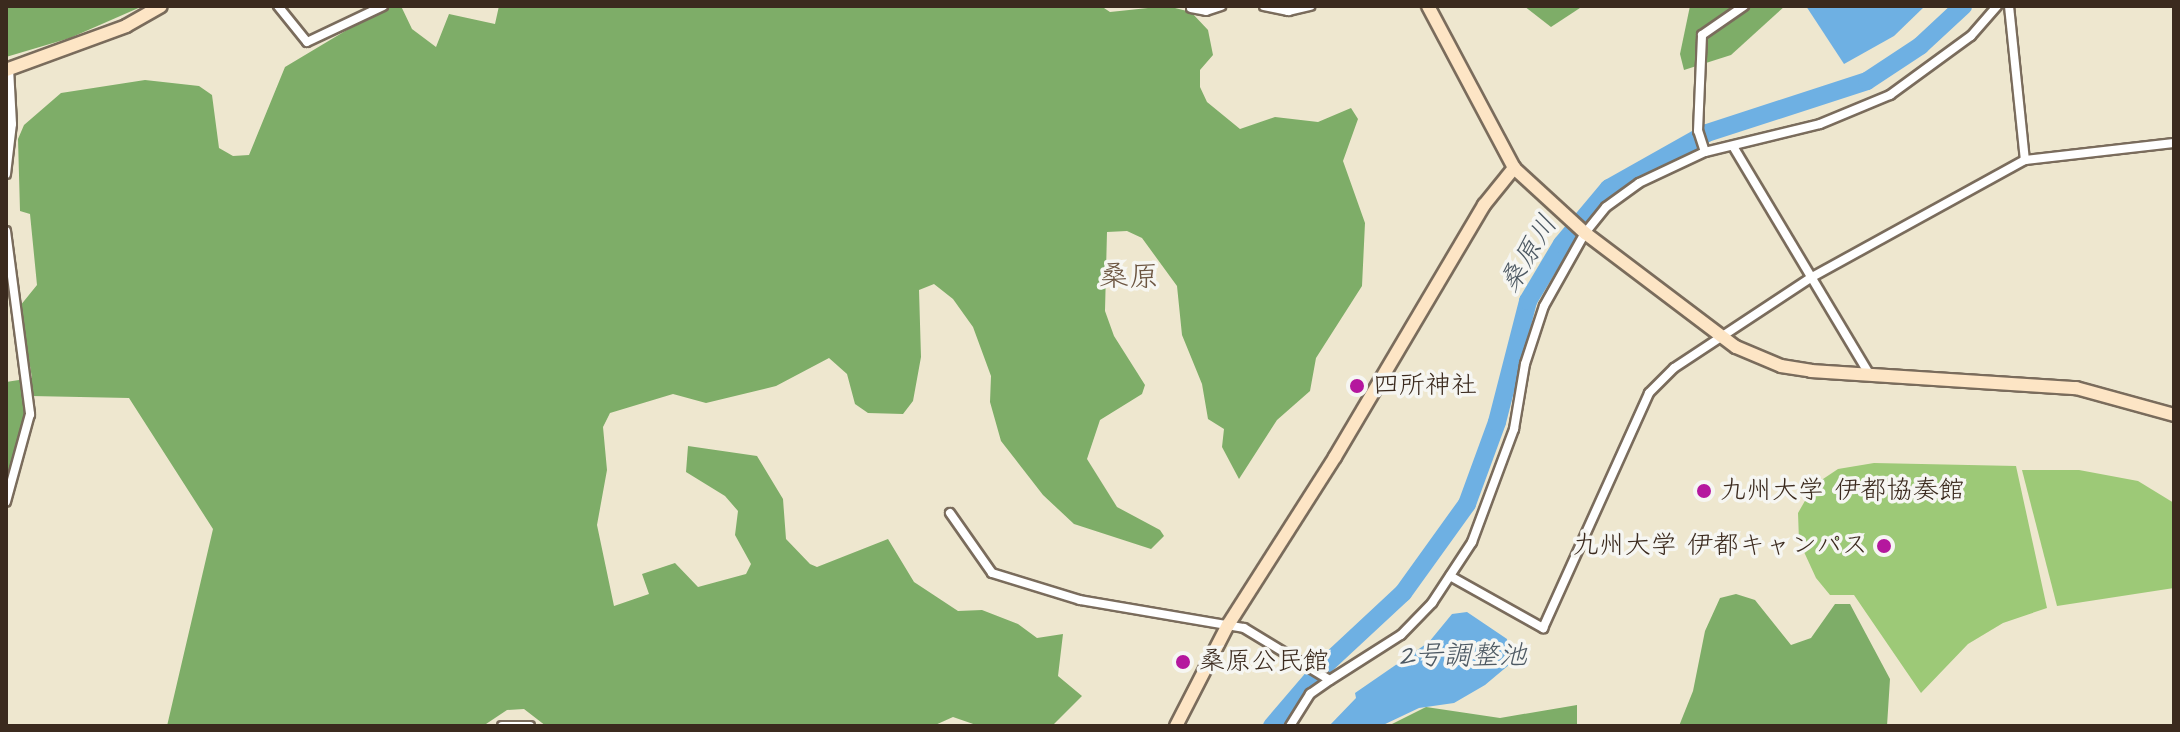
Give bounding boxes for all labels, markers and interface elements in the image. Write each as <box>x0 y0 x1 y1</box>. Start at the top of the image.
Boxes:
water label: 桑原川 <box>1493 209 1565 299</box>
district label: 桑原 <box>1099 259 1159 295</box>
place label: 四所神社 <box>1373 370 1477 402</box>
marker: 四所神社 <box>1348 377 1366 395</box>
place label: 九州大学 伊都協奏館 <box>1720 475 1964 507</box>
marker: 九州大学 伊都協奏館 <box>1695 482 1713 500</box>
place label: 九州大学 伊都キャンパス <box>1572 530 1868 562</box>
marker: 九州大学 伊都キャンパス <box>1875 537 1893 555</box>
water label: 2号調整池 <box>1399 639 1527 673</box>
place label: 桑原公民館 <box>1199 646 1329 678</box>
marker: 桑原公民館 <box>1174 653 1192 671</box>

